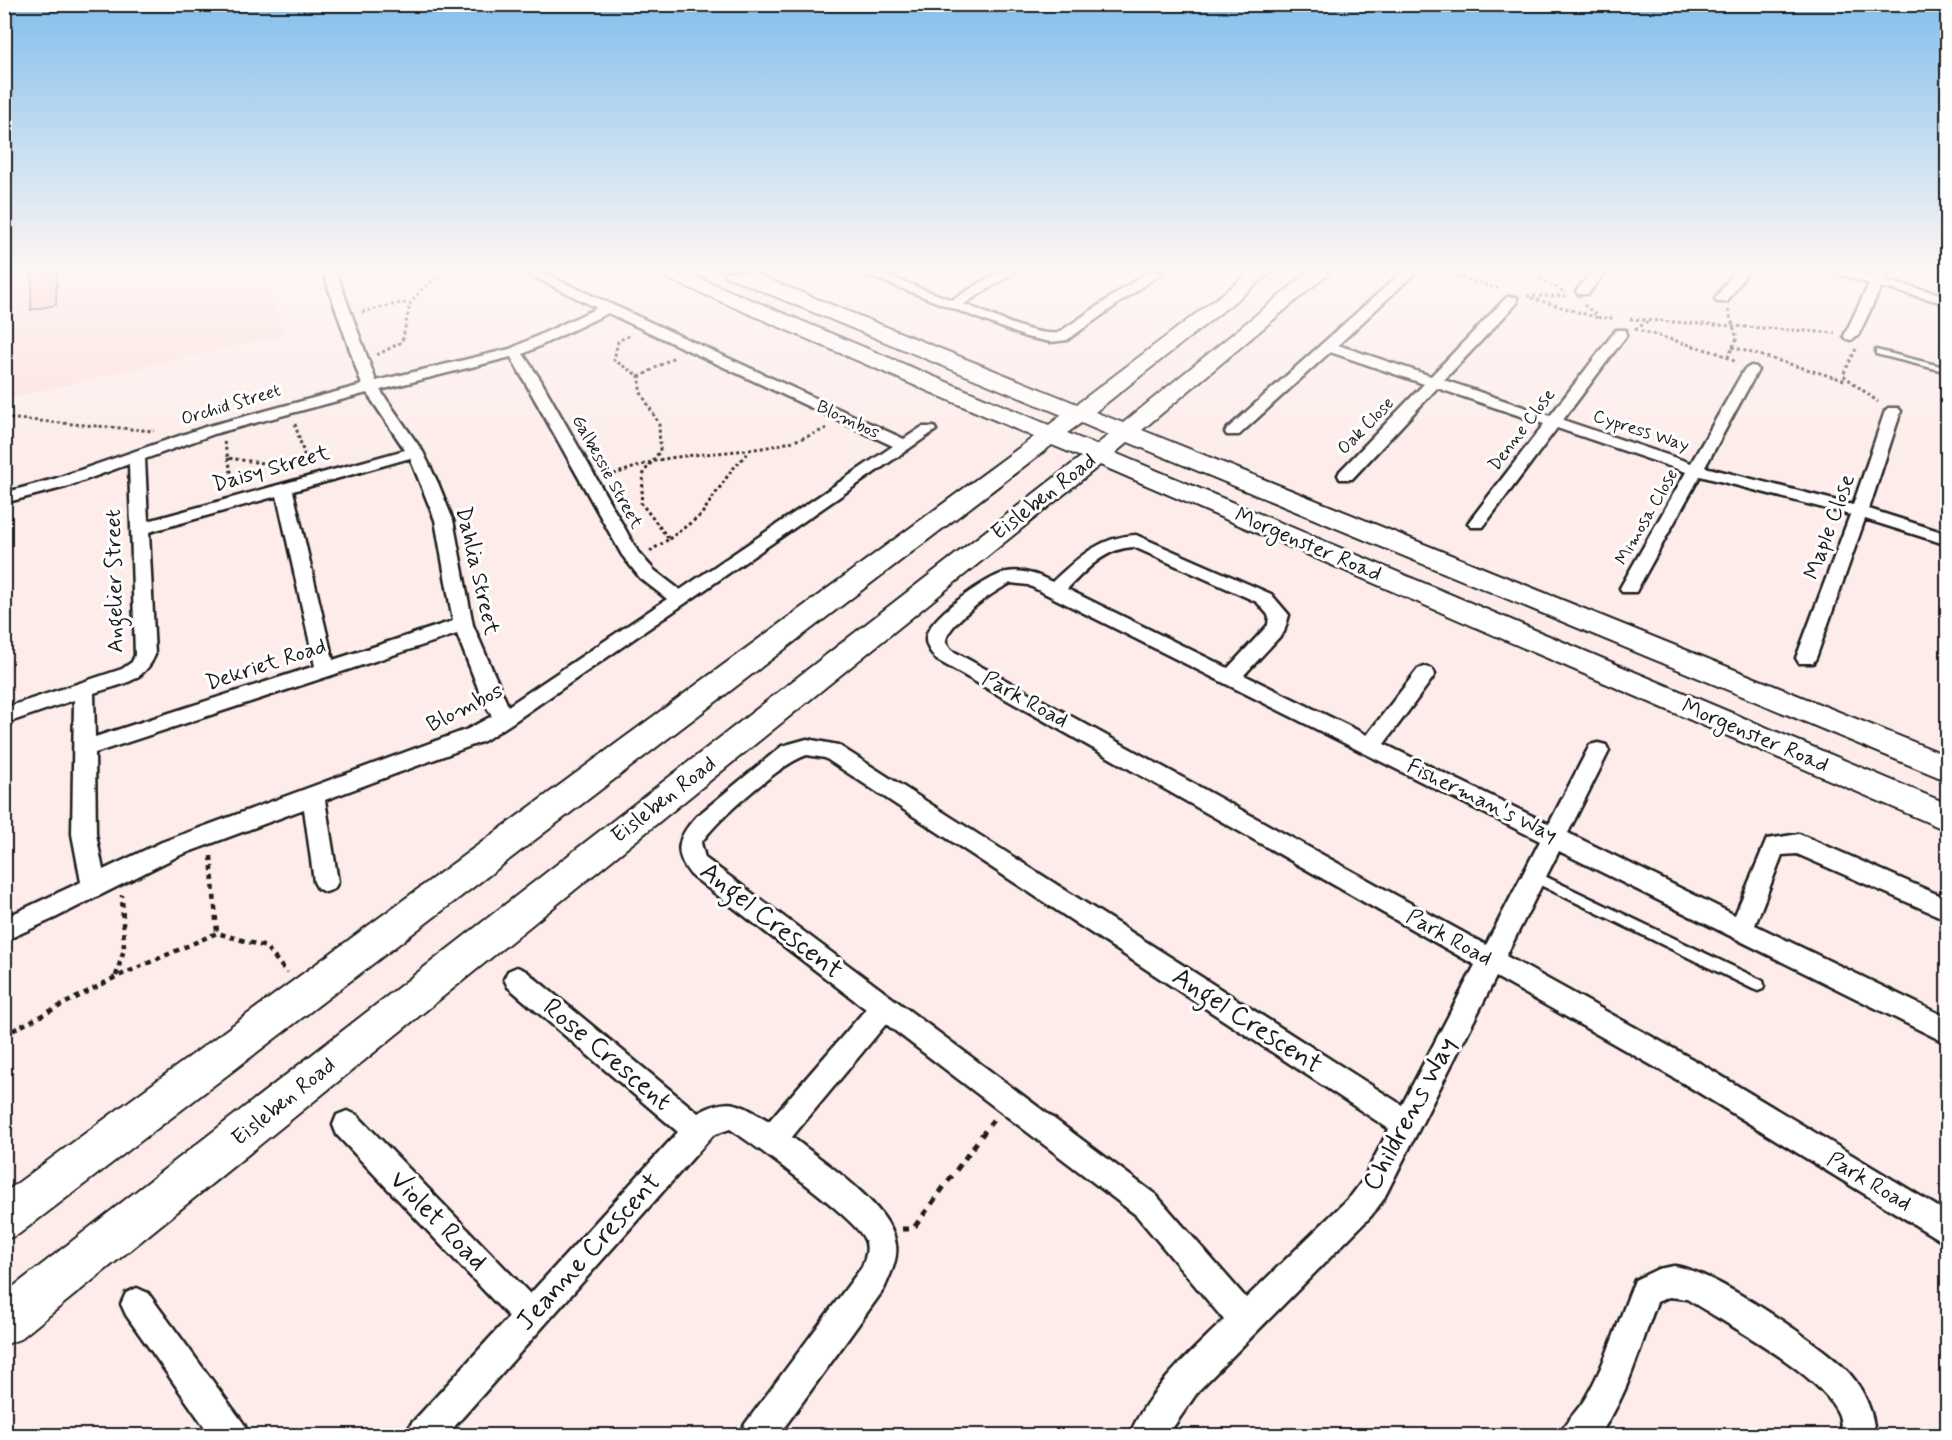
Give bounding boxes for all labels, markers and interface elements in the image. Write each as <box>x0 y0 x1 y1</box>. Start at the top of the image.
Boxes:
street label: Orchid Street <box>178 378 284 432</box>
street label: Denne Close <box>1483 384 1561 476</box>
street label: Oak Close <box>1332 392 1400 460</box>
street label: Blombos <box>812 395 884 445</box>
street label: Cypress Way <box>1590 404 1692 458</box>
street label: Galbessie Street <box>566 411 648 534</box>
street label: Daisy Street <box>209 439 333 499</box>
street label: Eisleben Road <box>986 447 1102 547</box>
street label: Mimosa Close <box>1610 465 1684 569</box>
street label: Maple Close <box>1798 470 1862 583</box>
street label: Morgenster Road <box>1229 501 1386 591</box>
street label: Dahlia Street <box>449 504 505 638</box>
street label: Angelier Street <box>100 509 133 653</box>
street label: Dekriet Road <box>202 632 330 698</box>
street label: Park Road <box>977 665 1073 735</box>
street label: Blombos <box>422 677 508 739</box>
street label: Morgenster Road <box>1676 692 1833 782</box>
street label: Eisleben Road <box>606 750 722 850</box>
street label: Fisherman's Way <box>1402 752 1562 850</box>
street label: Angel Crescent <box>691 854 850 990</box>
street label: Park Road <box>1401 903 1497 973</box>
street label: Angel Crescent <box>1164 959 1329 1085</box>
street label: Rose Crescent <box>535 991 679 1119</box>
street label: Childrens Way <box>1355 1031 1465 1197</box>
street label: Eisleben Road <box>226 1051 342 1153</box>
street label: Park Road <box>1822 1146 1916 1218</box>
street label: Violet Road <box>381 1163 495 1279</box>
street label: Jeanne Crescent <box>509 1166 669 1338</box>

